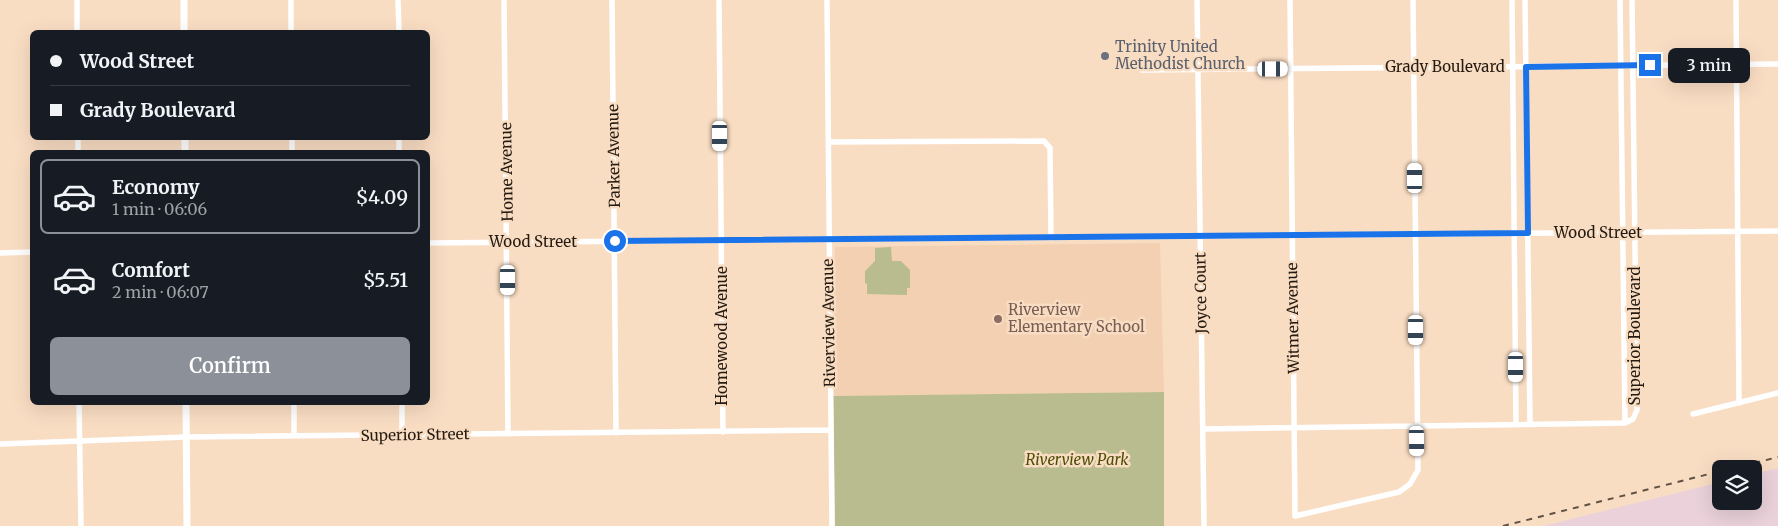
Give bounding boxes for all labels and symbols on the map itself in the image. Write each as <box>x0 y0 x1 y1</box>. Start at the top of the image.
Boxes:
place label: Trinity United Methodist Church <box>1115 37 1245 73</box>
callout: 3 min <box>1668 48 1750 82</box>
marker: Trinity United Methodist Church <box>1099 50 1111 62</box>
route end <box>1639 54 1661 76</box>
street label: Grady Boulevard <box>1385 57 1505 76</box>
car <box>1258 62 1288 77</box>
street label: Parker Avenue <box>603 104 624 208</box>
car <box>712 121 727 151</box>
street label: Home Avenue <box>496 122 517 222</box>
car <box>1407 163 1422 193</box>
street label: Wood Street <box>1553 223 1642 242</box>
route start <box>604 230 626 252</box>
street label: Wood Street <box>488 232 577 251</box>
street label: Joyce Court <box>1190 252 1211 335</box>
street label: Riverview Avenue <box>818 258 839 387</box>
street label: Witmer Avenue <box>1282 262 1303 375</box>
car <box>500 265 515 295</box>
street label: Homewood Avenue <box>712 266 731 406</box>
street label: Superior Boulevard <box>1625 267 1644 405</box>
place label: Riverview Elementary School <box>1008 300 1145 336</box>
marker: Riverview Elementary School <box>992 313 1004 325</box>
car <box>1408 315 1423 345</box>
car <box>1508 352 1523 382</box>
street label: Superior Street <box>360 424 470 445</box>
car <box>1409 426 1424 456</box>
park label: Riverview Park <box>1025 450 1129 469</box>

